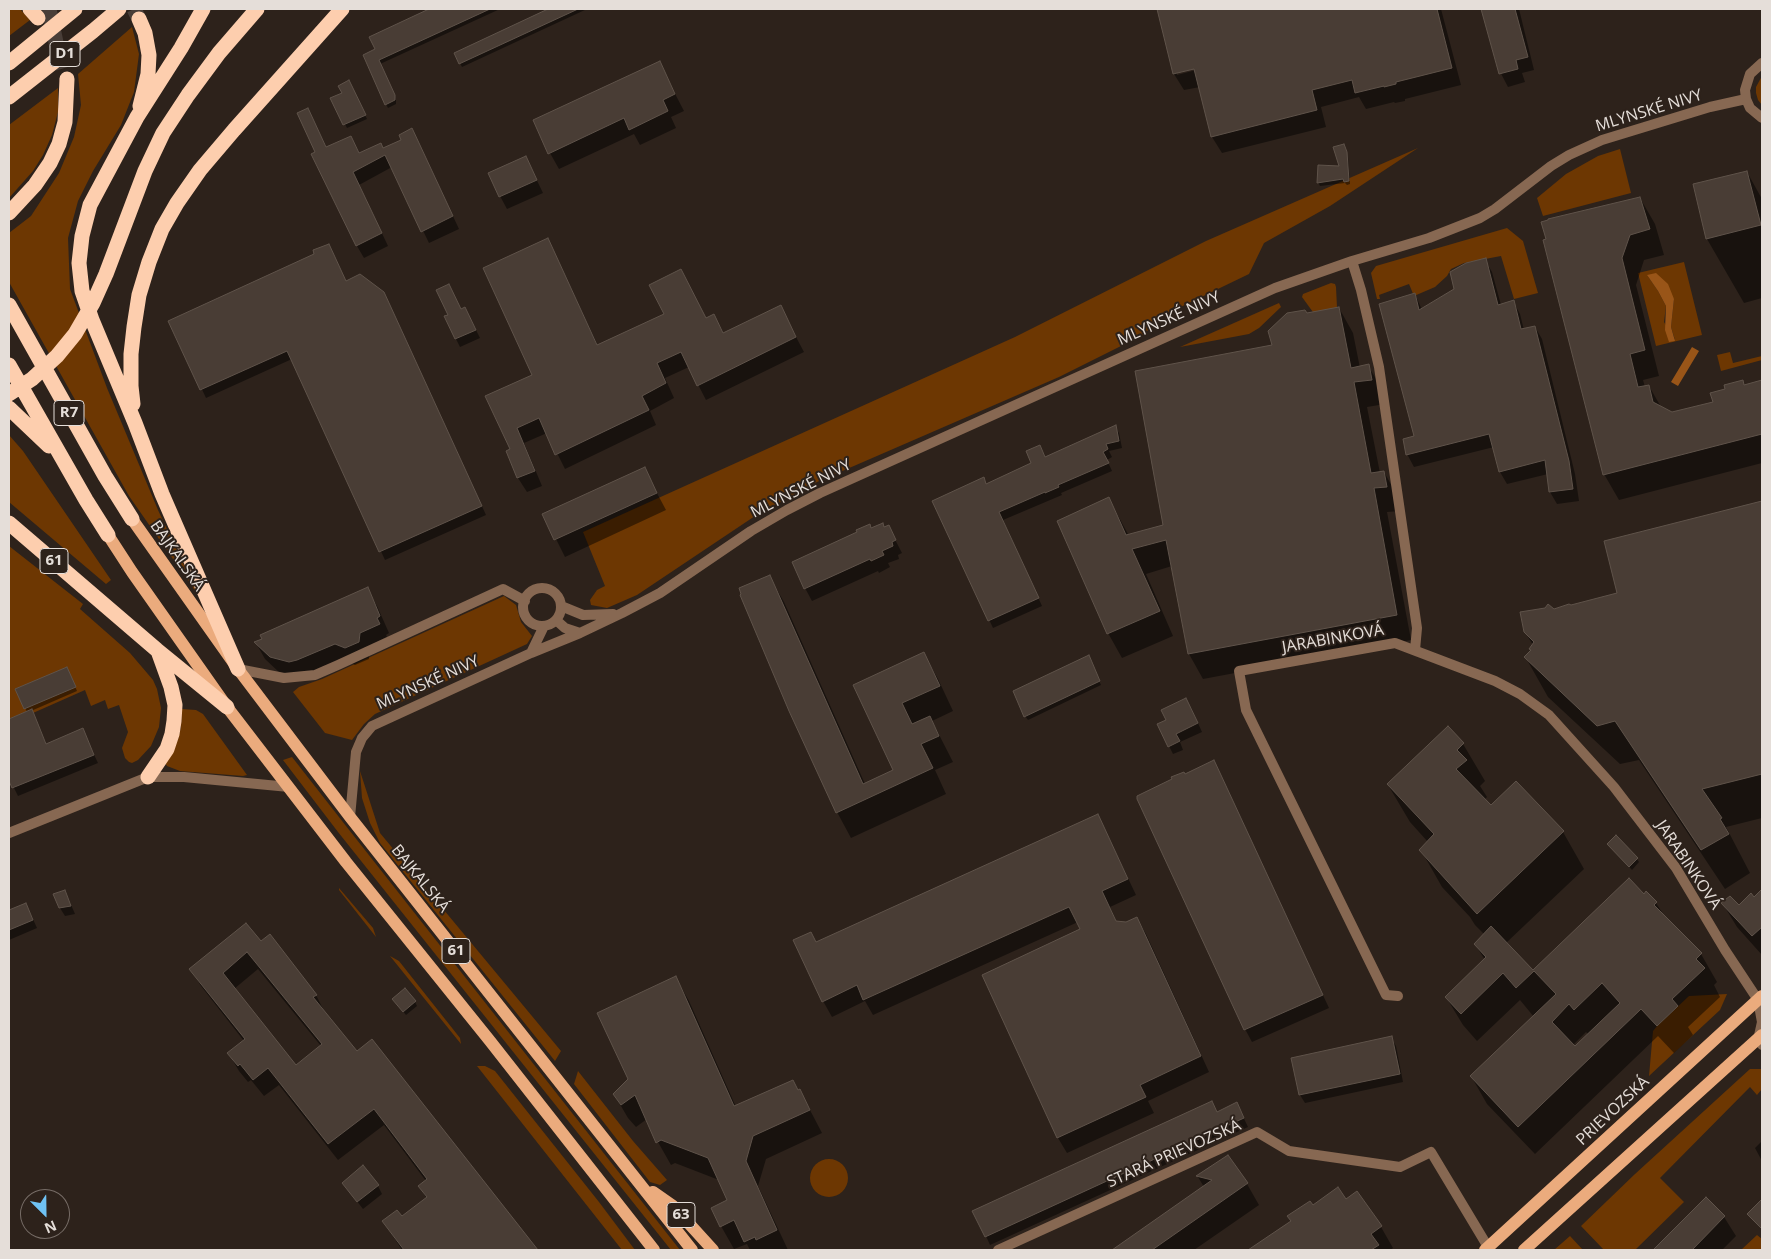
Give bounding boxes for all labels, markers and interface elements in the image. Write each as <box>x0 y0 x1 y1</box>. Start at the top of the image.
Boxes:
road number: D1 <box>50 42 80 66</box>
street label: MLYNSKÉ NIVY <box>1593 86 1705 136</box>
street label: MLYNSKÉ NIVY <box>1115 288 1223 350</box>
road number: R7 <box>54 400 84 426</box>
street label: MLYNSKÉ NIVY <box>747 455 855 523</box>
street label: BAJKALSKÁ <box>146 517 208 595</box>
road number: 61 <box>40 548 68 574</box>
street label: JARABINKOVÁ <box>1281 621 1385 657</box>
street label: MLYNSKÉ NIVY <box>374 652 482 714</box>
street label: JARABINKOVÁ <box>1651 817 1725 913</box>
street label: BAJKALSKÁ <box>387 841 453 917</box>
road number: 61 <box>442 938 470 964</box>
street label: PRIEVOZSKÁ <box>1573 1072 1653 1150</box>
street label: STARÁ PRIEVOZSKÁ <box>1104 1116 1244 1192</box>
north arrow <box>20 1189 70 1239</box>
road number: 63 <box>667 1202 695 1228</box>
text: N <box>42 1216 60 1238</box>

